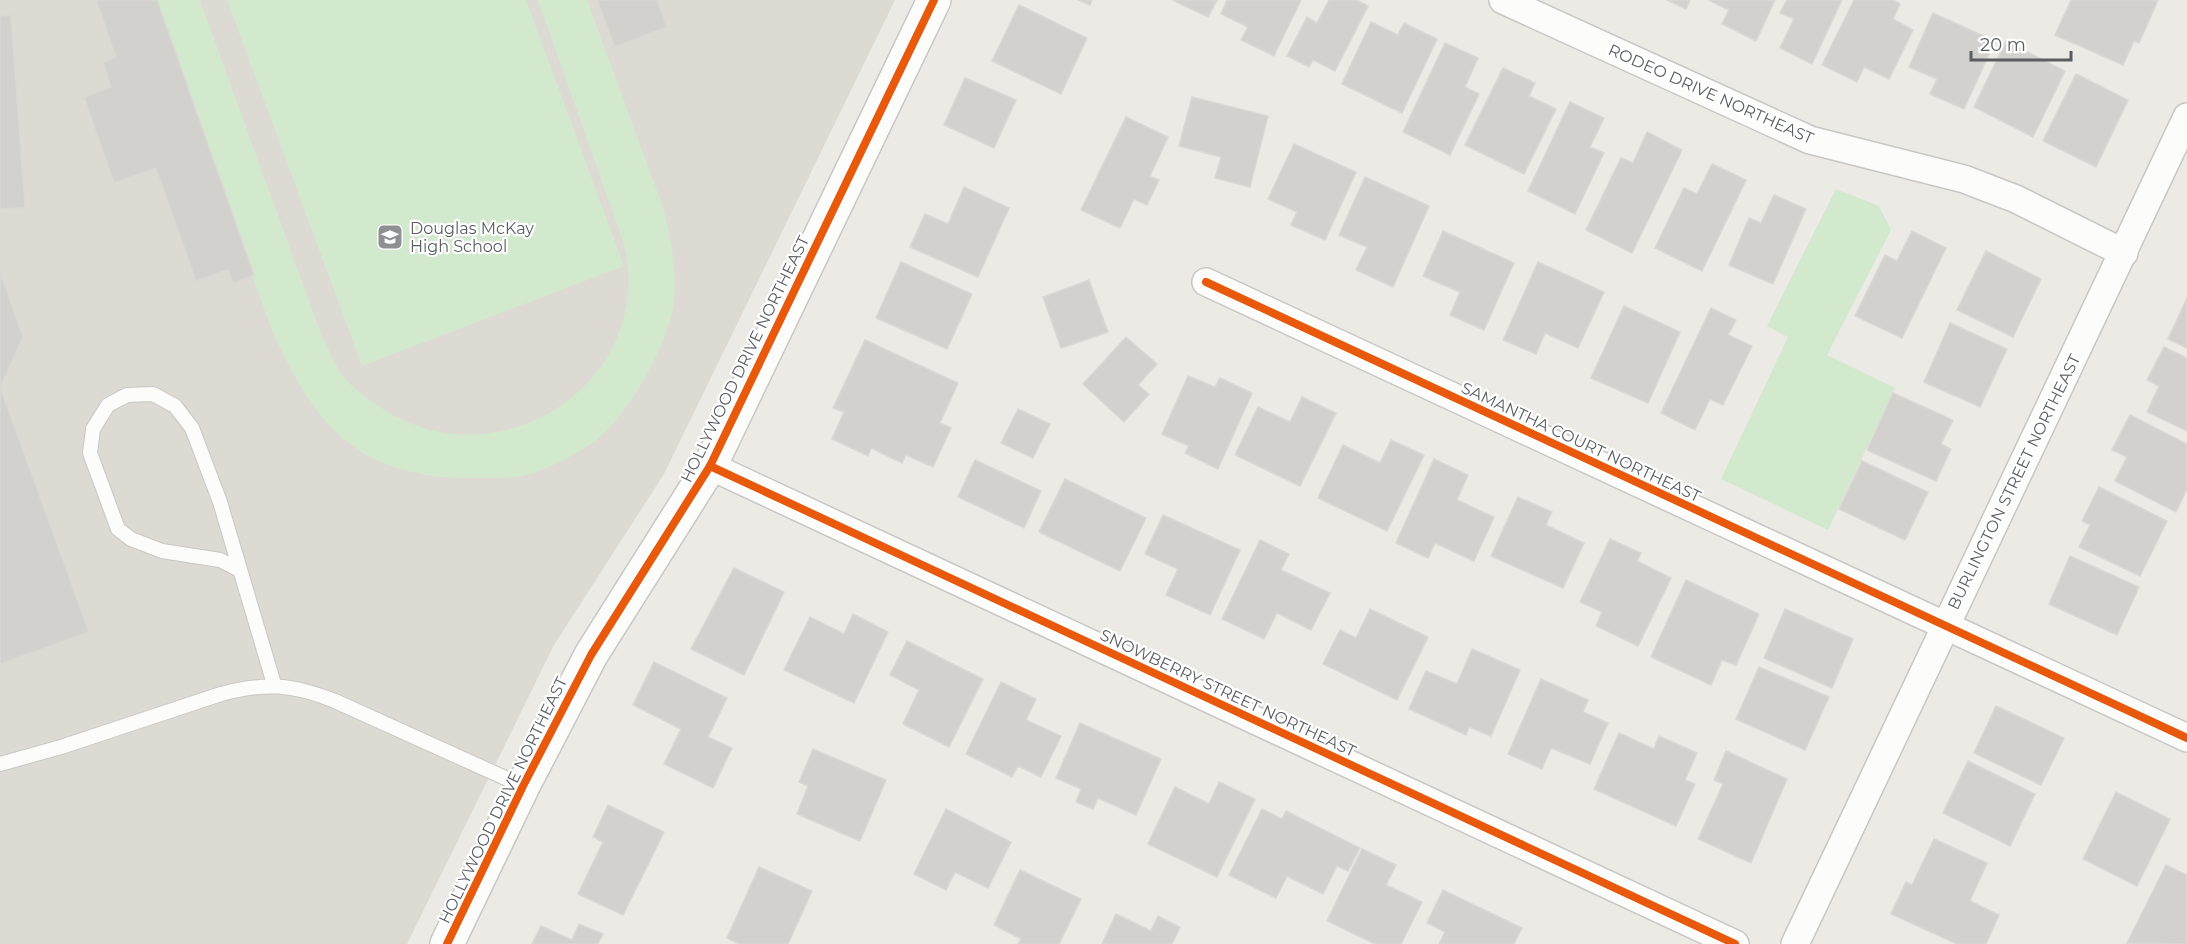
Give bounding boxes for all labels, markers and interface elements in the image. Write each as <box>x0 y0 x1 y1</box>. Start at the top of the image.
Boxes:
scale bar <box>1971 24 2072 62</box>
text: 20 m <box>1980 34 2026 56</box>
street label: RODEO DRIVE NORTHEAST <box>1605 40 1817 148</box>
place label: Douglas McKay High School <box>410 219 534 256</box>
school or university icon: Douglas McKay High School <box>375 222 405 252</box>
street label: HOLLYWOOD DRIVE NORTHEAST <box>677 232 814 485</box>
street label: BURLINGTON STREET NORTHEAST <box>1944 350 2085 613</box>
street label: SAMANTHA COURT NORTHEAST <box>1458 378 1704 506</box>
street label: SNOWBERRY STREET NORTHEAST <box>1097 625 1360 761</box>
street label: HOLLYWOOD DRIVE NORTHEAST <box>435 673 572 926</box>

